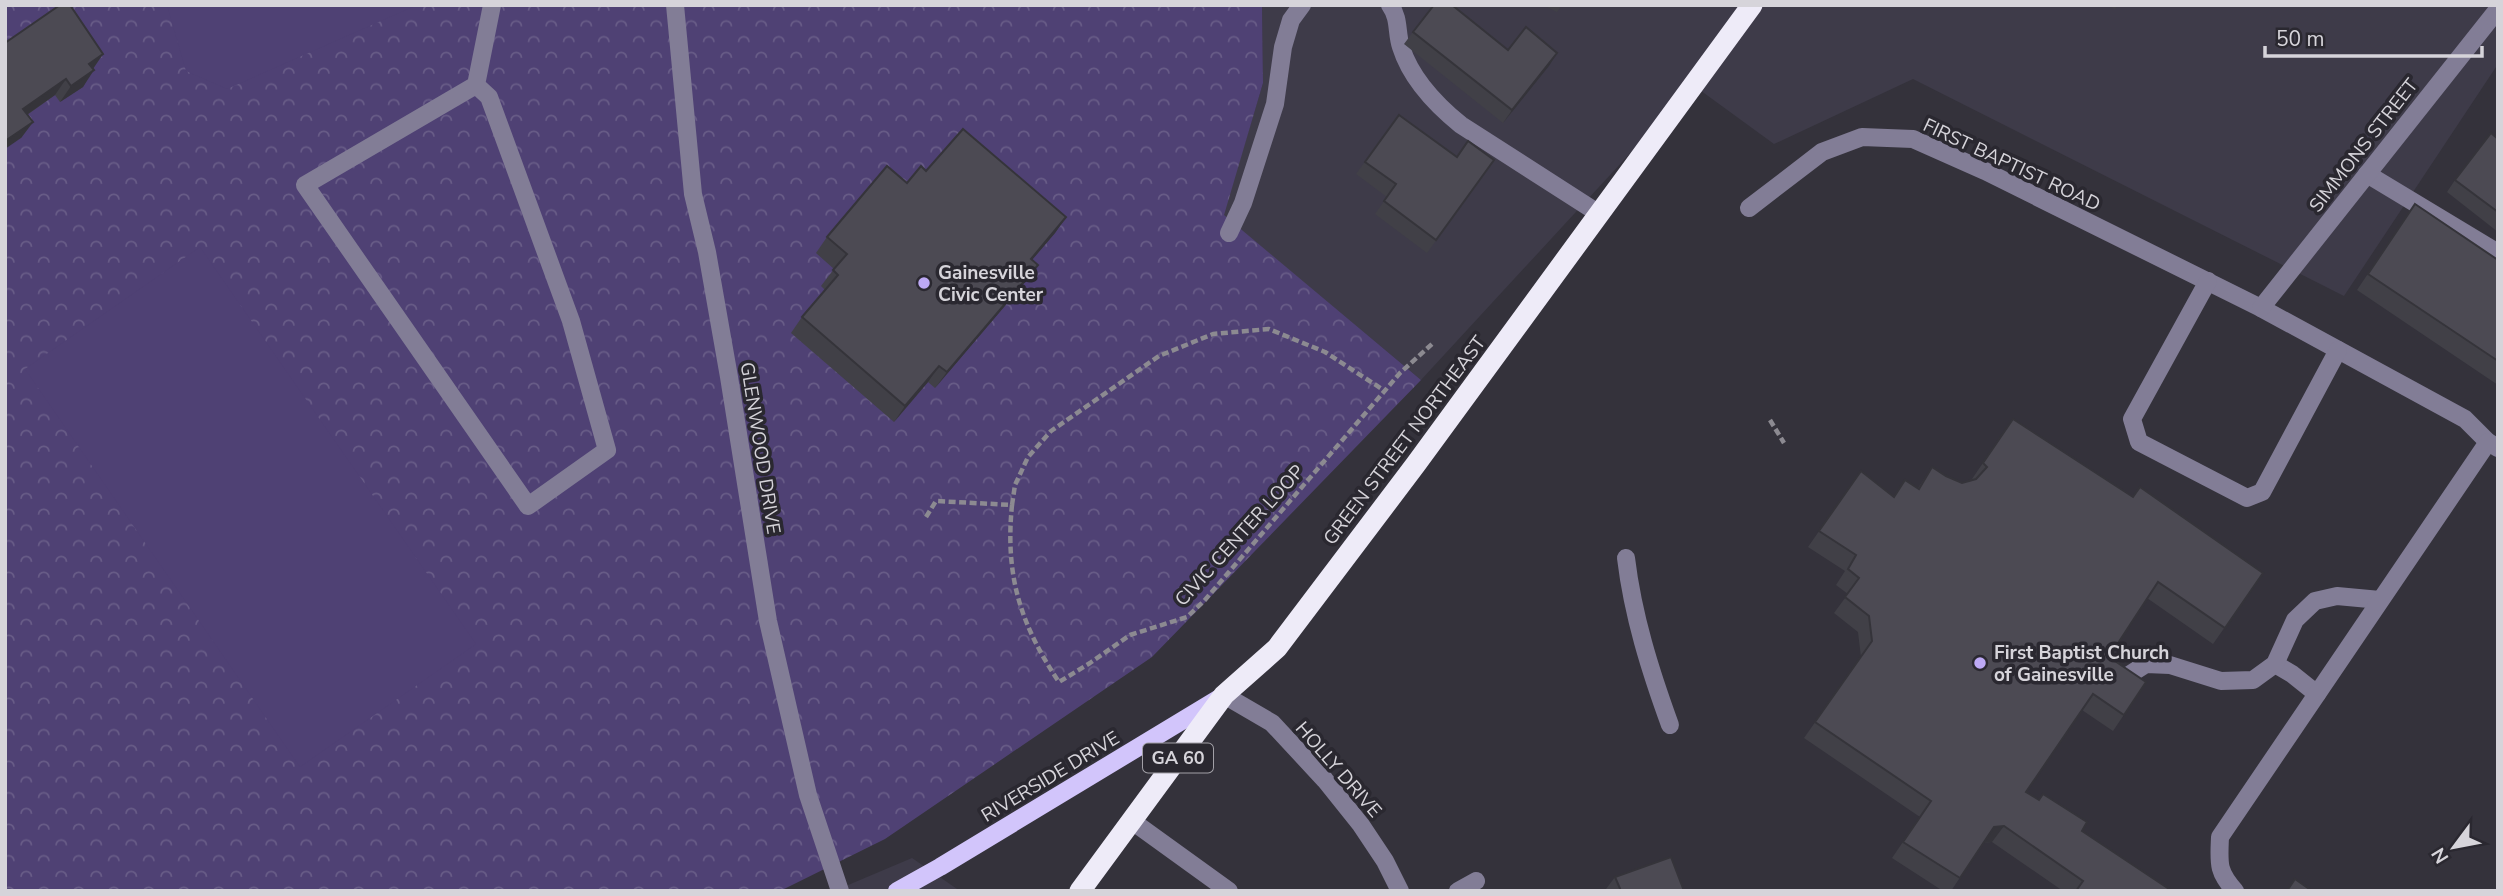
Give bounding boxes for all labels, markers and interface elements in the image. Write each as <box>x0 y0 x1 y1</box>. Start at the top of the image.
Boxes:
scale bar <box>2265 14 2482 58</box>
text: 50 m <box>2276 25 2325 53</box>
street label: SIMMONS STREET <box>2303 73 2425 218</box>
street label: FIRST BAPTIST ROAD <box>1919 112 2104 217</box>
place label: Gainesville Civic Center <box>938 260 1044 308</box>
marker: Gainesville Civic Center <box>916 275 932 291</box>
street label: GREEN STREET NORTHEAST <box>1317 330 1492 551</box>
street label: GLENWOOD DRIVE <box>734 360 786 536</box>
street label: CIVIC CENTER LOOP <box>1169 459 1310 612</box>
place label: First Baptist Church of Gainesville <box>1994 640 2169 688</box>
marker: First Baptist Church of Gainesville <box>1972 655 1988 671</box>
street label: HOLLY DRIVE <box>1289 716 1387 823</box>
street label: RIVERSIDE DRIVE <box>977 725 1124 828</box>
road number: GA 60 <box>1143 744 1213 772</box>
north arrow <box>2419 812 2489 882</box>
text: N <box>2426 843 2455 868</box>

